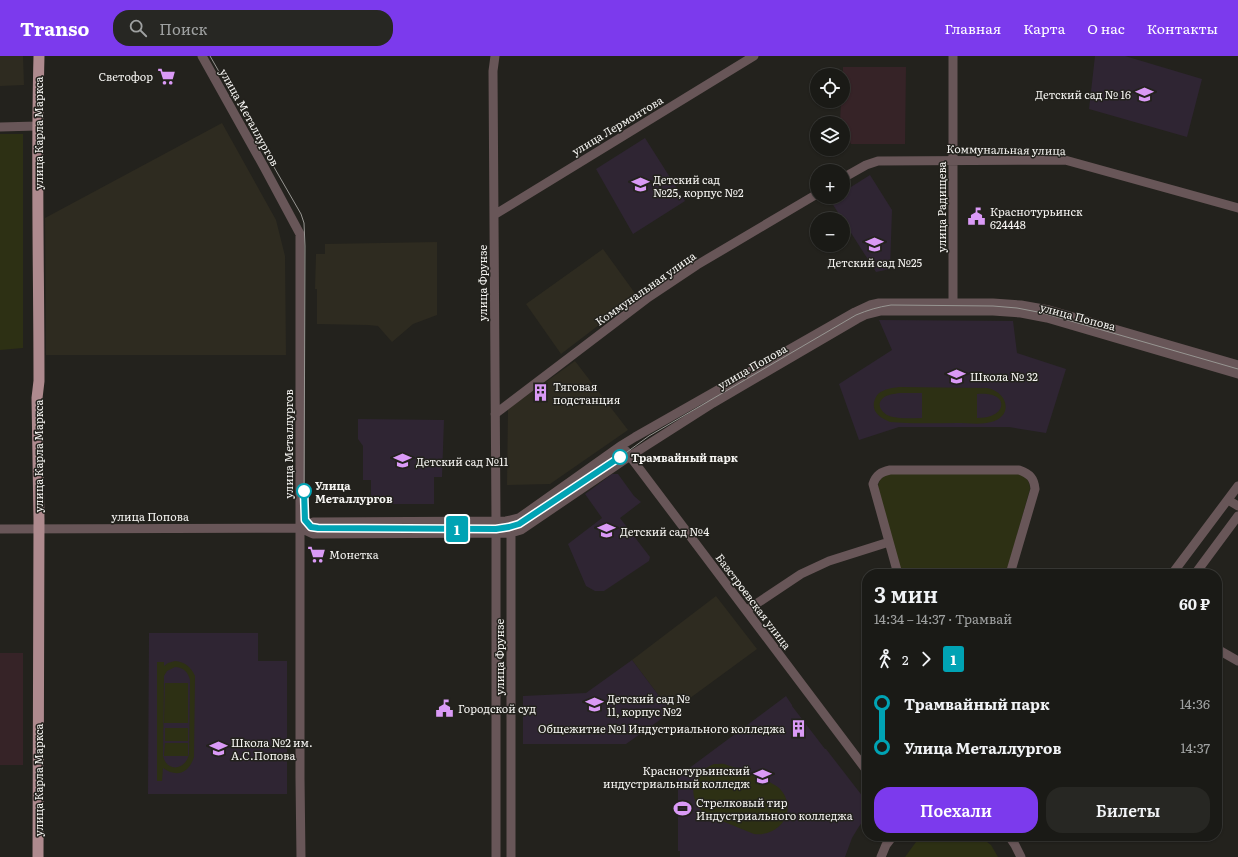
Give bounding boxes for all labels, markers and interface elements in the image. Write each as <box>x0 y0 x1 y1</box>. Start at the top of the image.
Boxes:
search box <box>113 10 393 46</box>
text: Transo <box>20 14 89 42</box>
icon: search <box>127 17 149 39</box>
text: Поиск <box>159 17 207 40</box>
text: Главная <box>945 18 1001 38</box>
text: Карта <box>1023 18 1065 38</box>
text: О нас <box>1087 18 1125 38</box>
text: Контакты <box>1147 18 1218 38</box>
street label: улица Металлургов <box>216 65 284 169</box>
supermarket icon: Светофор <box>156 66 176 86</box>
place label: Светофор <box>99 68 153 84</box>
map controls <box>810 68 850 252</box>
button: locate <box>810 68 850 108</box>
street label: улица Карла Маркса <box>30 76 46 189</box>
school or university icon: Детский сад № 16 <box>1134 84 1154 104</box>
place label: Детский сад № 16 <box>1035 86 1131 102</box>
street label: улица Лермонтова <box>568 91 666 159</box>
button: layers <box>810 116 850 156</box>
street label: Коммунальная улица <box>946 140 1066 158</box>
street label: улица Радищева <box>933 161 949 252</box>
button: + <box>810 164 850 204</box>
place label: Детский сад №25, корпус №2 <box>653 171 744 200</box>
school or university icon: Детский сад №25, корпус №2 <box>630 175 650 195</box>
place label: Краснотурьинск 624448 <box>990 203 1083 232</box>
public building icon: Краснотурьинск 624448 <box>967 207 987 227</box>
button: − <box>810 212 850 252</box>
school or university icon: Детский сад №25 <box>865 234 885 254</box>
street label: улица Фрунзе <box>474 244 490 321</box>
street label: Коммунальная улица <box>592 247 699 329</box>
place label: Детский сад №25 <box>828 254 923 270</box>
street label: улица Попова <box>1038 298 1118 334</box>
street label: улица Попова <box>714 340 790 392</box>
school or university icon: Школа № 32 <box>947 366 967 386</box>
place label: Школа № 32 <box>970 368 1038 384</box>
place label: Тяговая подстанция <box>553 378 621 407</box>
building icon: Тяговая подстанция <box>530 382 550 402</box>
street label: улица Металлургов <box>280 389 296 499</box>
street label: улица Карла Маркса <box>30 399 46 512</box>
marker: Трамвайный парк <box>612 449 628 465</box>
place label: Трамвайный парк <box>631 449 739 465</box>
school or university icon: Детский сад №11 <box>393 451 413 471</box>
place label: Детский сад №11 <box>416 453 509 469</box>
place label: Улица Металлургов <box>315 477 393 506</box>
marker: Улица Металлургов <box>296 483 312 499</box>
street label: улица Попова <box>111 508 189 524</box>
line badge: 1 <box>444 516 470 542</box>
text: 1 <box>454 519 460 539</box>
school or university icon: Детский сад №4 <box>597 521 617 541</box>
place label: Детский сад №4 <box>620 523 709 539</box>
supermarket icon: Монетка <box>306 544 326 564</box>
place label: Монетка <box>329 546 379 562</box>
street label: Базстроевская улица <box>713 550 795 652</box>
text: 3 мин <box>874 577 938 610</box>
text: 60 ₽ <box>1179 592 1210 615</box>
text: 14:34 – 14:37 · Трамвай <box>874 609 1012 628</box>
street label: улица Фрунзе <box>491 618 507 695</box>
icon: walk <box>874 648 896 670</box>
icon: forward <box>915 648 937 670</box>
text: 1 <box>951 649 956 669</box>
text: 2 <box>902 650 909 669</box>
place label: Детский сад № 11, корпус №2 <box>607 690 690 719</box>
text: Трамвайный парк <box>904 692 1050 715</box>
school or university icon: Детский сад № 11, корпус №2 <box>584 694 604 714</box>
text: 14:36 <box>1180 694 1210 713</box>
public building icon: Городской суд <box>435 698 455 718</box>
place label: Городской суд <box>458 700 536 716</box>
building icon: Общежитие №1 Индустриального колледжа <box>788 718 808 738</box>
place label: Общежитие №1 Индустриального колледжа <box>538 720 785 736</box>
street label: улица Карла Маркса <box>30 723 46 836</box>
place label: Школа №2 им. А.С.Попова <box>231 734 313 763</box>
text: Улица Металлургов <box>904 736 1061 759</box>
school or university icon: Школа №2 им. А.С.Попова <box>208 738 228 758</box>
text: 14:37 <box>1181 738 1210 757</box>
place label: Краснотурьинский индустриальный колледж <box>603 762 751 791</box>
school or university icon: Краснотурьинский индустриальный колледж <box>753 766 773 786</box>
button: Поехали <box>874 787 1038 833</box>
button: Билеты <box>1046 787 1210 833</box>
place label: Стрелковый тир Индустриального колледжа <box>696 794 853 823</box>
sports icon: Стрелковый тир Индустриального колледжа <box>673 798 693 818</box>

